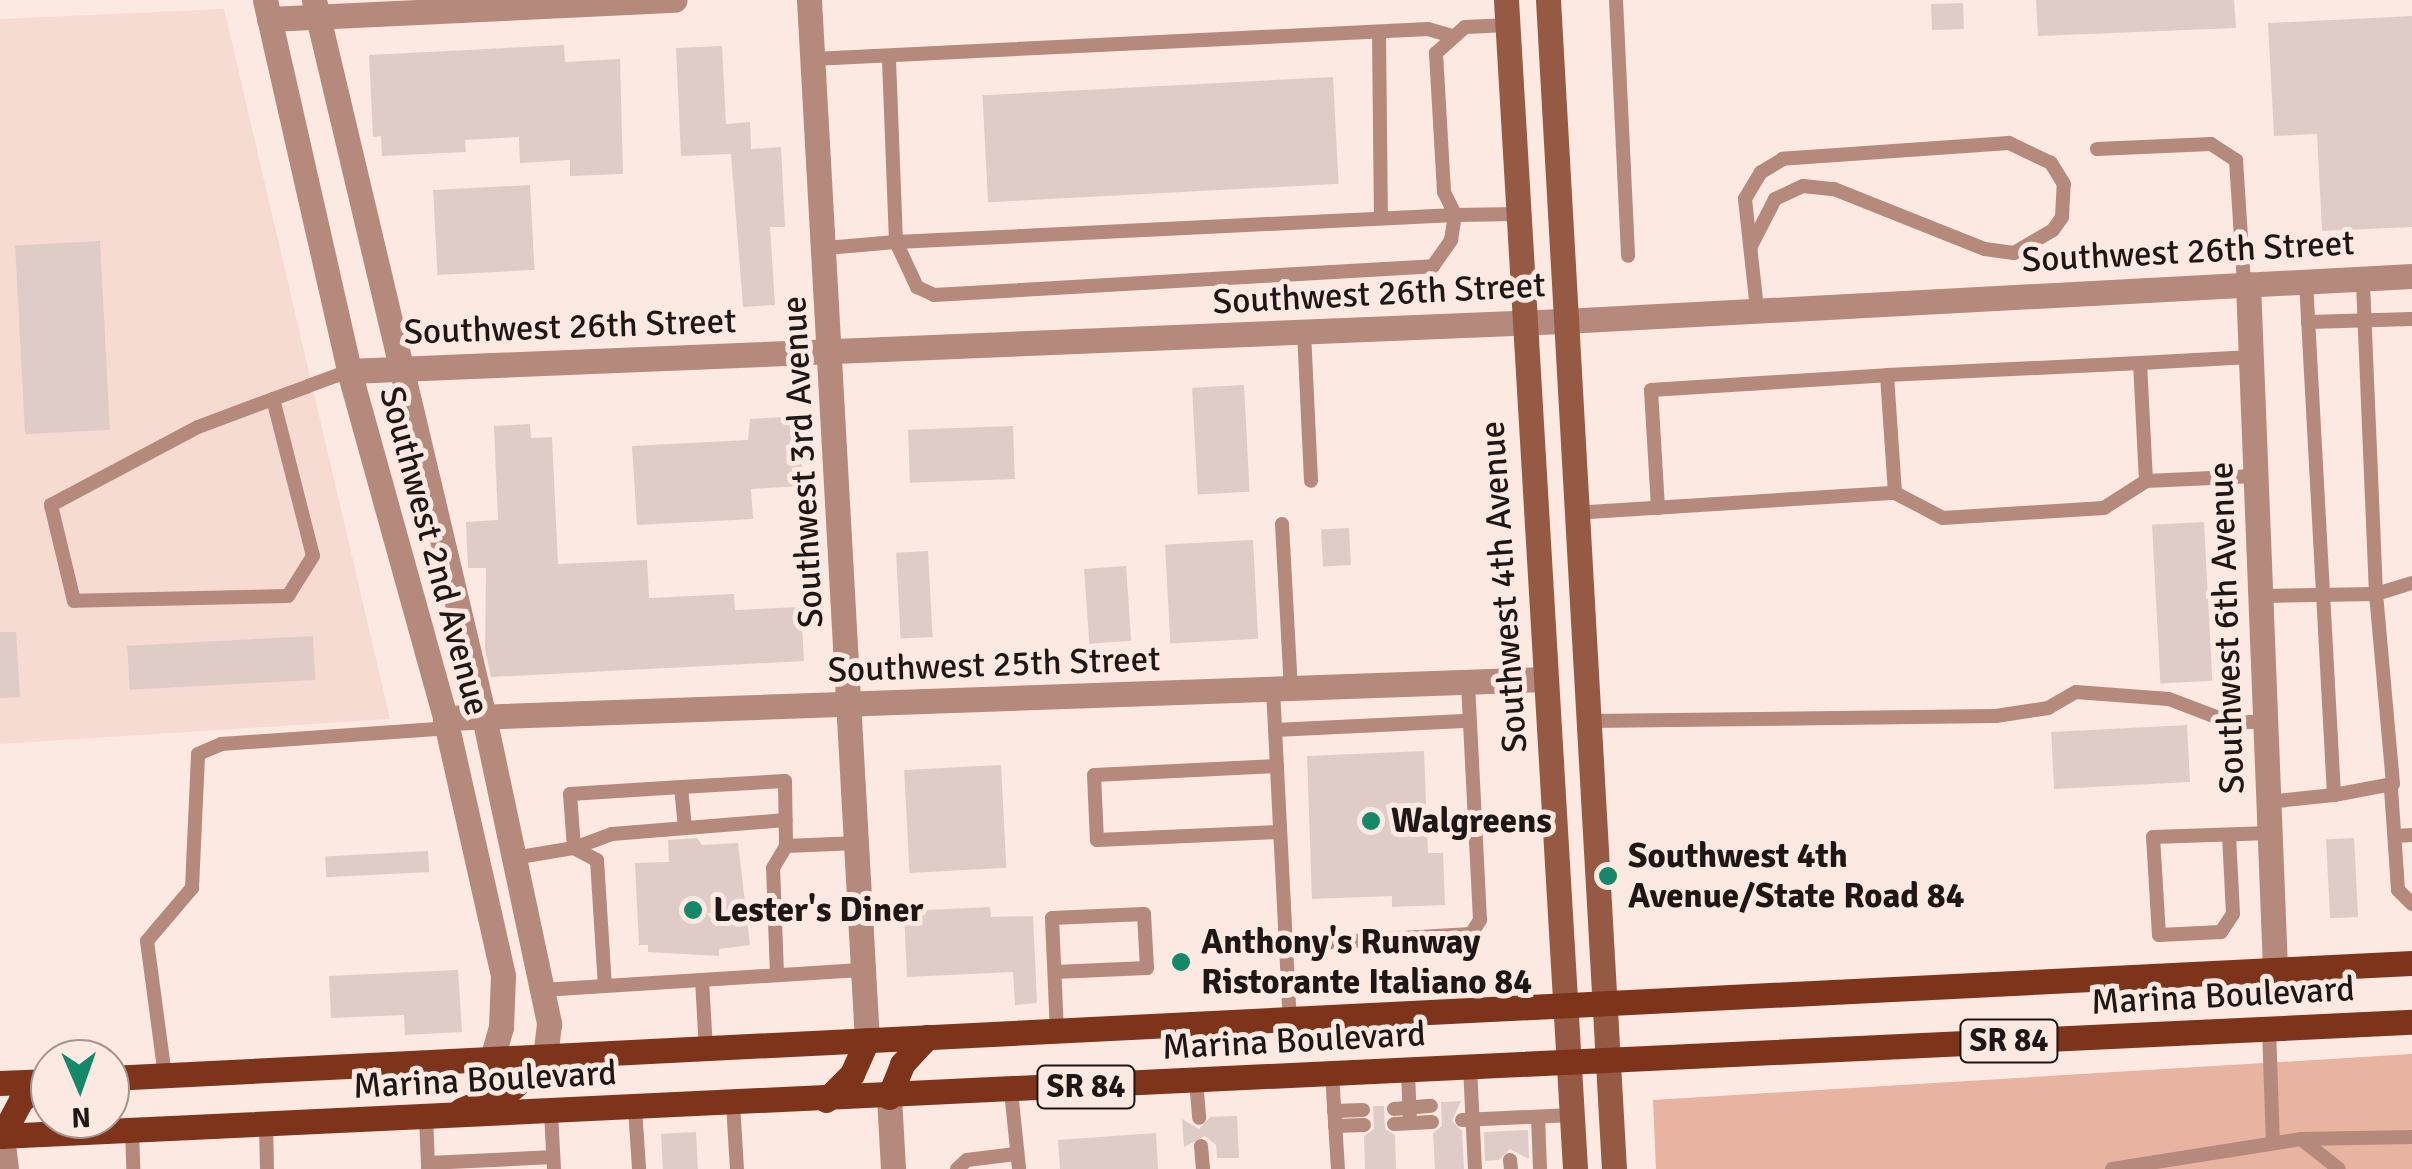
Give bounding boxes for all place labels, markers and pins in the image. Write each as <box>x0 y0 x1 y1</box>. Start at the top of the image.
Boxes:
place label: Walgreens <box>1391 800 1552 842</box>
marker: Walgreens <box>1360 810 1382 832</box>
place label: Southwest 4th Avenue/State Road 84 <box>1628 835 1965 917</box>
marker: Southwest 4th Avenue/State Road 84 <box>1597 865 1619 887</box>
place label: Lester's Diner <box>713 889 923 931</box>
marker: Lester's Diner <box>682 899 704 921</box>
place label: Anthony's Runway Ristorante Italiano 84 <box>1201 921 1532 1003</box>
marker: Anthony's Runway Ristorante Italiano 84 <box>1170 951 1192 973</box>

